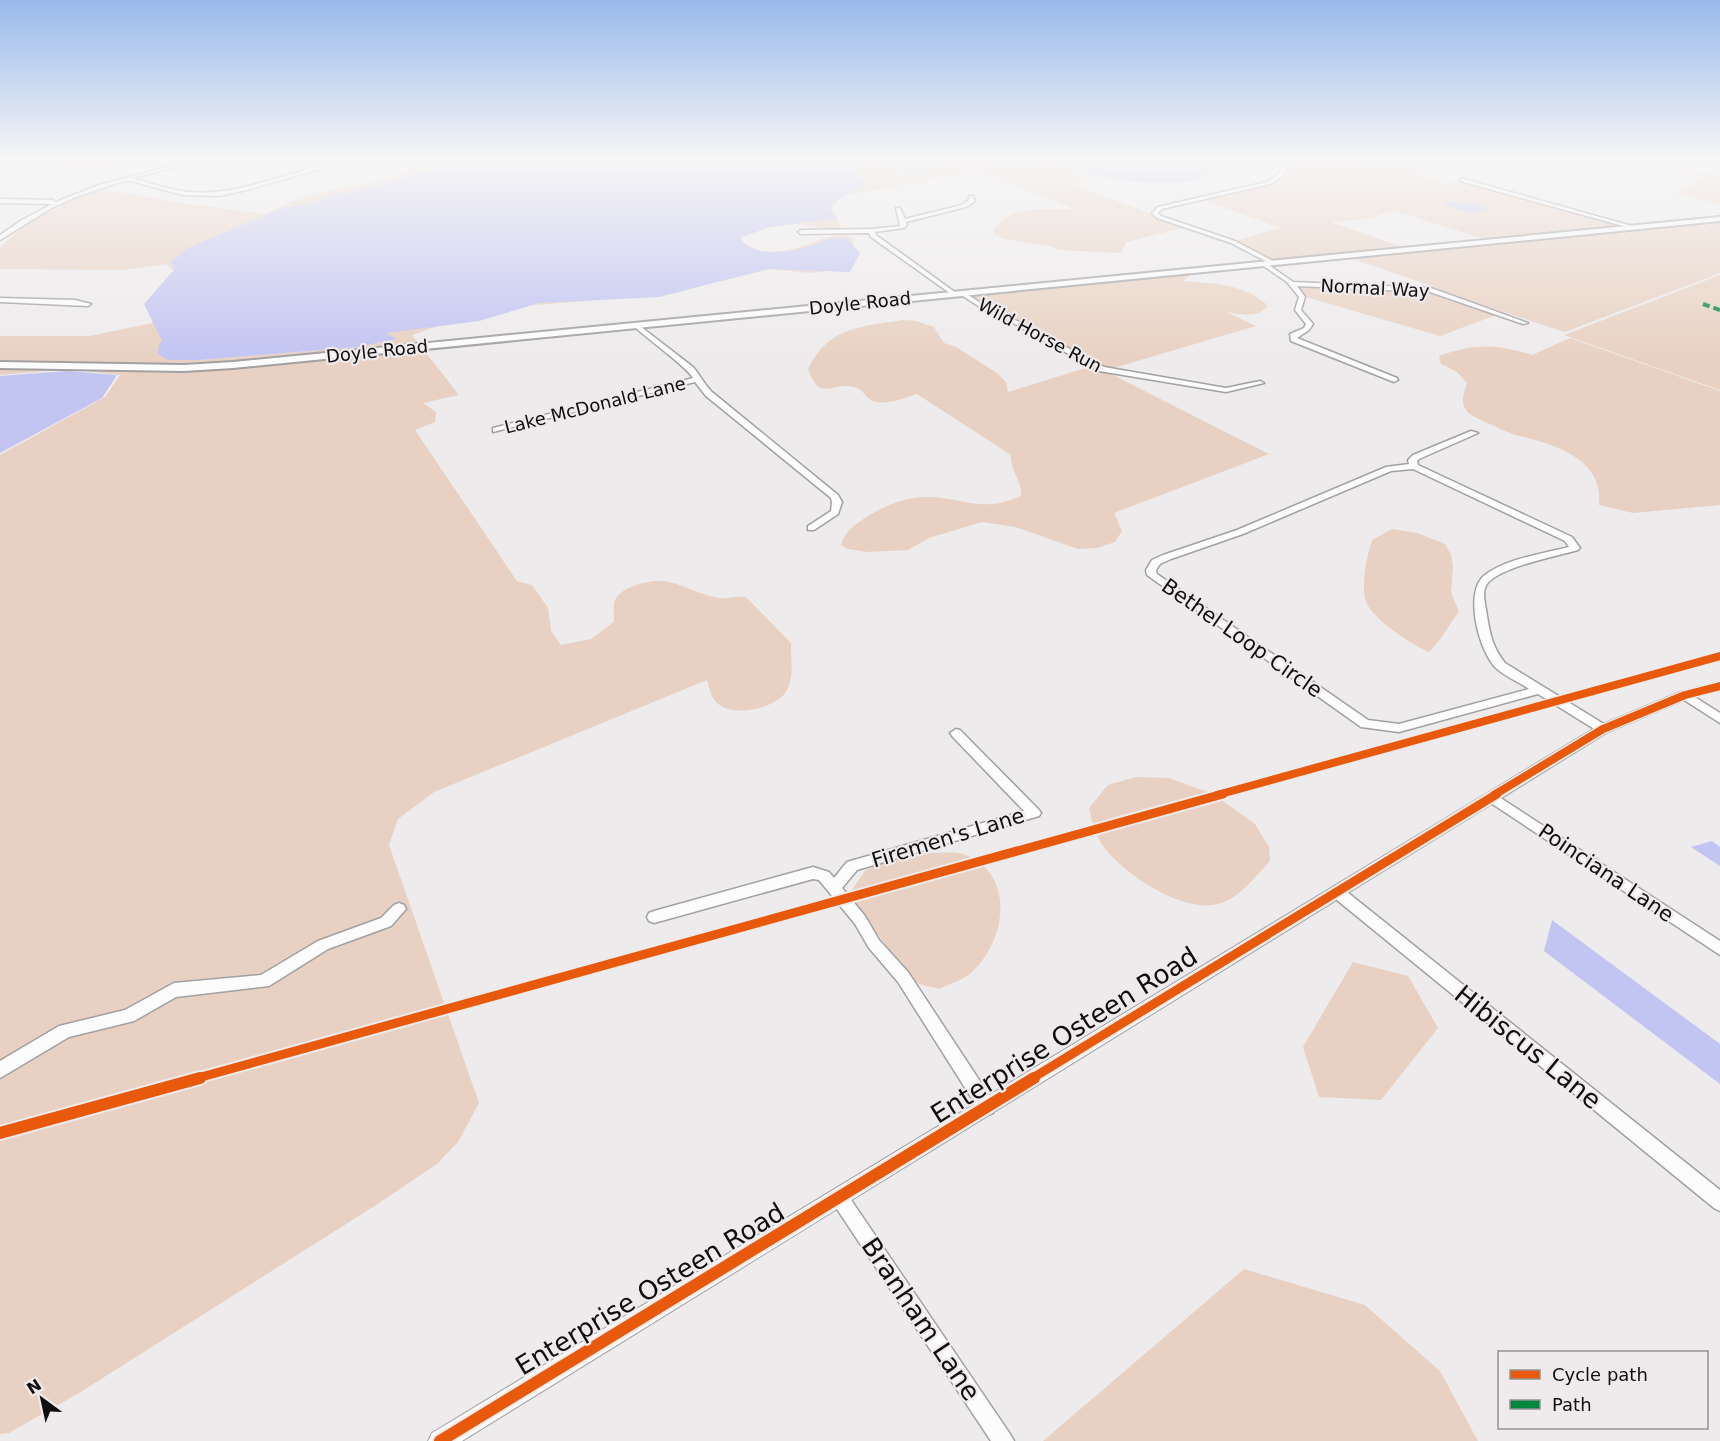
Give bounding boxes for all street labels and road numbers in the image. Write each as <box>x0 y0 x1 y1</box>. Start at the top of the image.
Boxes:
street label: Normal Way <box>1320 275 1430 301</box>
street label: Doyle Road <box>808 287 912 319</box>
street label: Wild Horse Run <box>974 294 1106 376</box>
street label: Doyle Road <box>325 335 429 367</box>
street label: Lake McDonald Lane <box>502 372 688 438</box>
street label: Bethel Loop Circle <box>1157 574 1327 702</box>
street label: Firemen's Lane <box>869 803 1027 873</box>
street label: Poinciana Lane <box>1534 819 1678 927</box>
street label: Enterprise Osteen Road <box>925 941 1203 1129</box>
street label: Hibiscus Lane <box>1449 979 1607 1115</box>
street label: Enterprise Osteen Road <box>510 1197 790 1381</box>
street label: Branham Lane <box>855 1232 987 1406</box>

